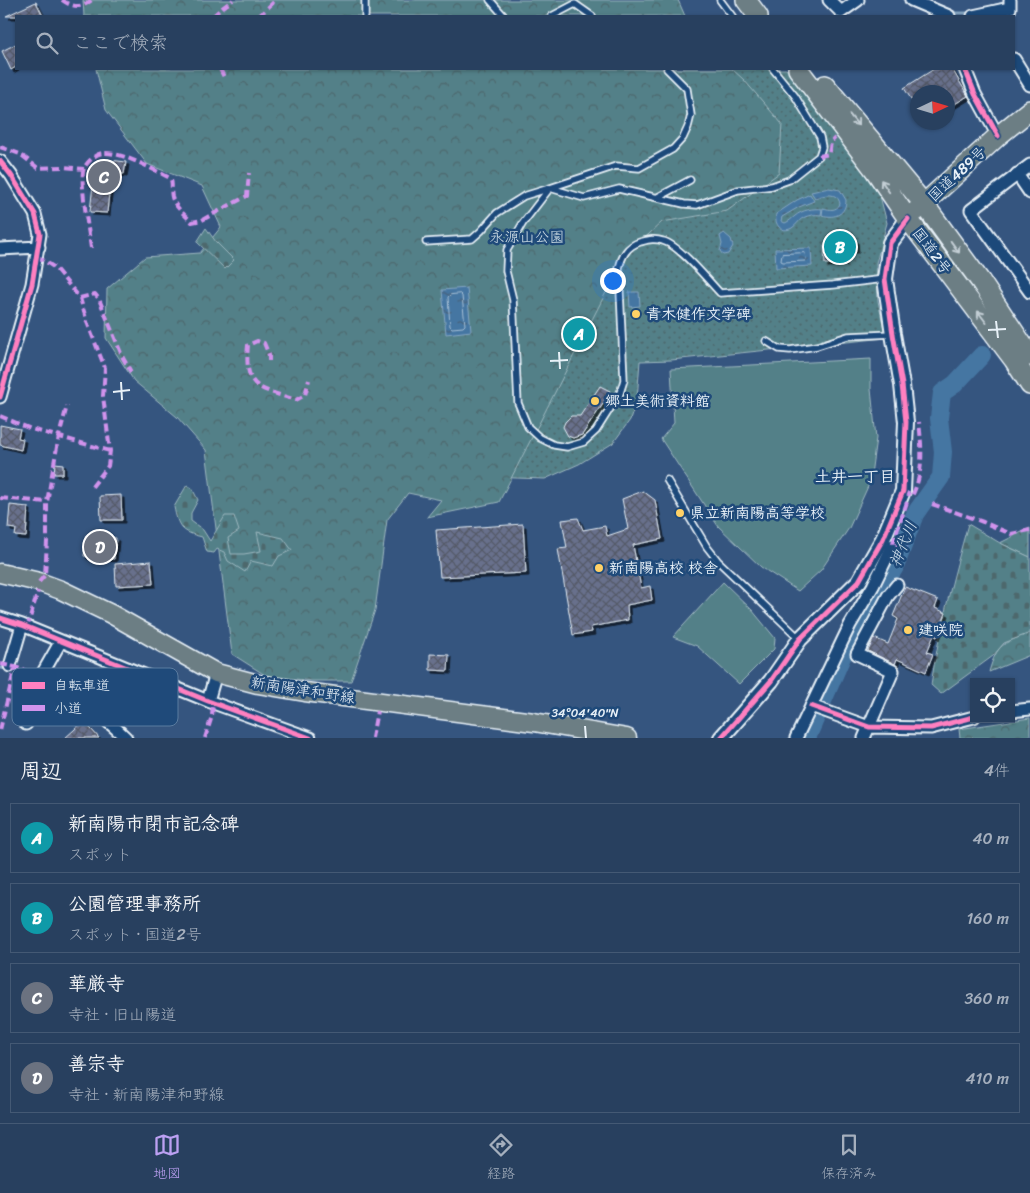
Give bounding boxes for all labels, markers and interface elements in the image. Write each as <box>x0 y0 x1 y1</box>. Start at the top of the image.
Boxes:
search box <box>15 15 1015 70</box>
text: ここで検索 <box>73 26 168 59</box>
icon: search <box>33 29 61 57</box>
north arrow <box>910 85 955 130</box>
one-way arrow <box>848 113 860 126</box>
street label: 国道489号 <box>922 140 992 208</box>
pin: C <box>88 158 120 196</box>
one-way arrow <box>880 179 890 193</box>
street label: 国道2号 <box>905 222 959 280</box>
park label: 永源山公園 <box>489 224 565 250</box>
pin: B <box>824 228 856 266</box>
one-way arrow <box>950 240 960 254</box>
your location <box>600 268 626 294</box>
place label: 青木健作文学碑 <box>646 301 751 327</box>
marker: 青木健作文学碑 <box>630 308 642 320</box>
one-way arrow <box>976 311 987 324</box>
pin: A <box>563 315 595 353</box>
place label: 郷土美術資料館 <box>605 388 710 414</box>
marker: 郷土美術資料館 <box>589 395 601 407</box>
district label: 土井一丁目 <box>815 462 895 491</box>
place label: 県立新南陽高等学校 <box>690 500 825 526</box>
marker: 県立新南陽高等学校 <box>674 507 686 519</box>
water label: 神代川 <box>881 516 925 572</box>
pin: D <box>84 528 116 566</box>
place label: 新南陽高校 校舎 <box>609 555 718 581</box>
marker: 新南陽高校 校舎 <box>593 562 605 574</box>
place label: 建咲院 <box>918 617 963 643</box>
marker: 建咲院 <box>902 624 914 636</box>
legend <box>12 668 178 726</box>
street label: 新南陽津和野線 <box>249 669 357 711</box>
text: 自転車道 <box>54 673 110 698</box>
map controls <box>970 678 1015 723</box>
button: locate <box>970 678 1015 723</box>
text: 小道 <box>54 696 82 721</box>
text: 34°04'40"N <box>551 702 619 724</box>
text: 周辺 <box>20 752 62 790</box>
text: 4件 <box>984 756 1010 785</box>
text: 新南陽市閉市記念碑 <box>68 807 239 840</box>
text: A <box>32 824 42 853</box>
text: 40 m <box>972 824 1009 853</box>
text: スポット <box>68 840 132 869</box>
text: 公園管理事務所 <box>68 887 201 920</box>
text: B <box>32 904 42 933</box>
text: 160 m <box>966 904 1009 933</box>
text: スポット · 国道2号 <box>68 920 202 949</box>
text: 華厳寺 <box>68 967 125 1000</box>
text: C <box>32 984 42 1013</box>
text: 360 m <box>965 984 1009 1013</box>
text: 寺社 · 旧山陽道 <box>68 1000 177 1029</box>
text: 善宗寺 <box>68 1047 125 1080</box>
text: D <box>32 1064 42 1093</box>
text: 410 m <box>966 1064 1009 1093</box>
text: 寺社 · 新南陽津和野線 <box>68 1080 225 1109</box>
tab: 地図 <box>153 1131 181 1186</box>
tab: 経路 <box>487 1131 515 1186</box>
tab: 保存済み <box>821 1131 877 1186</box>

